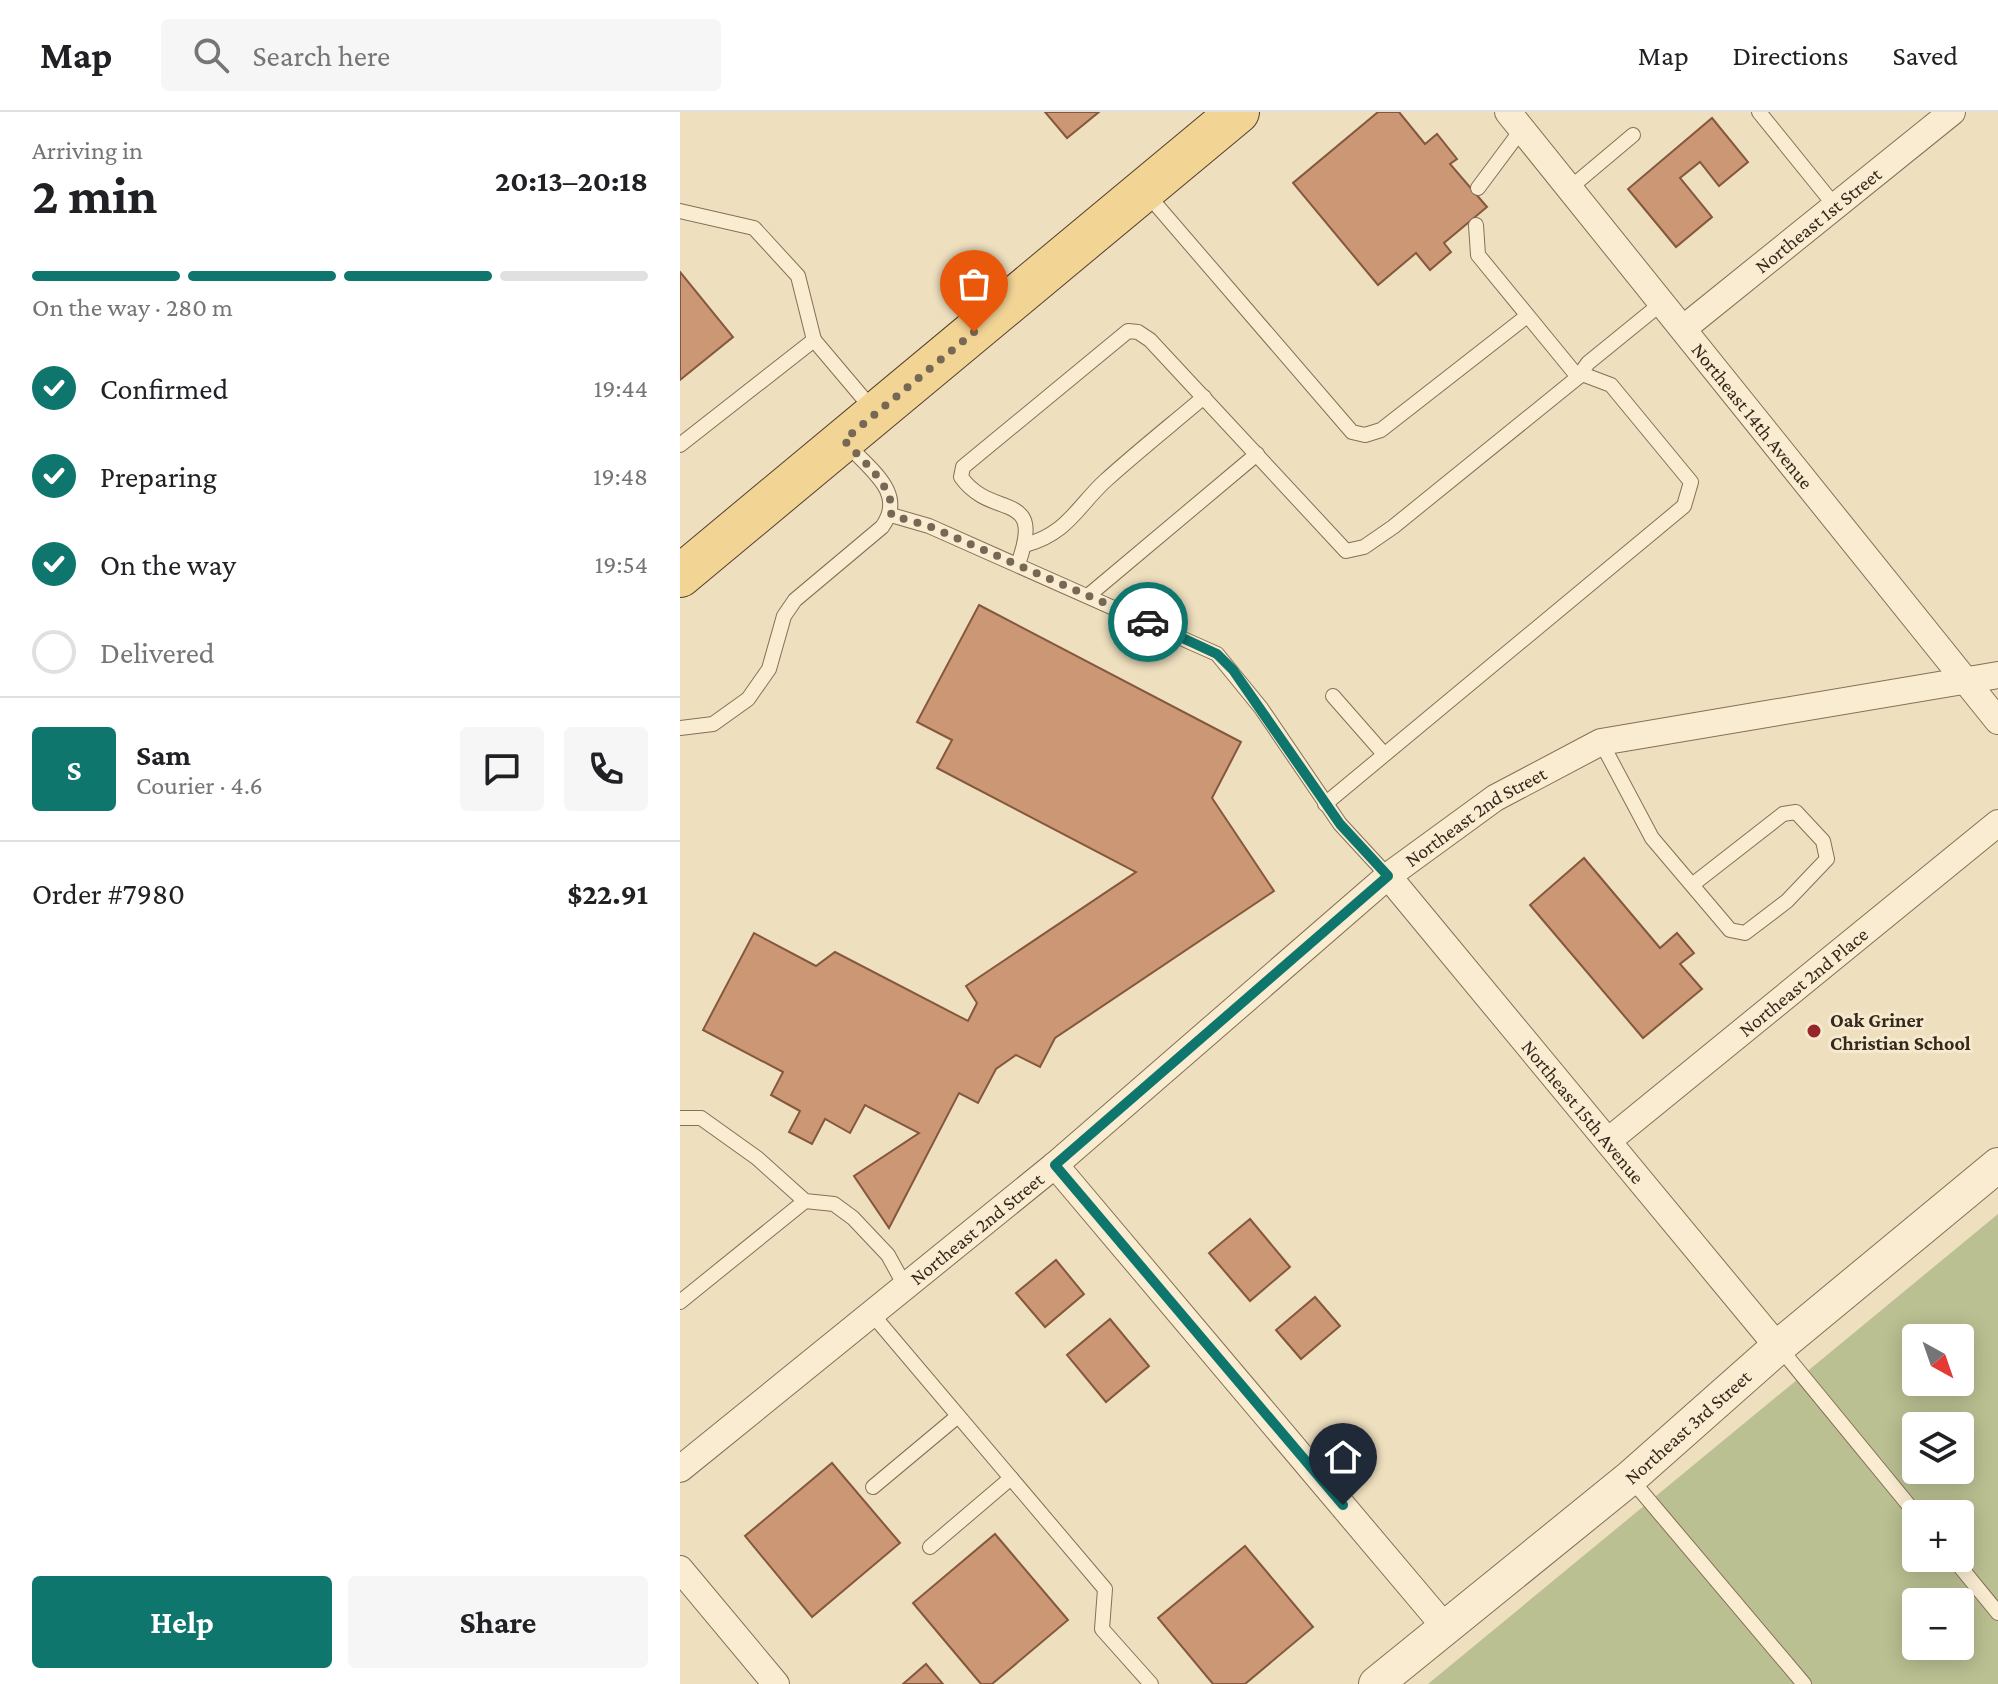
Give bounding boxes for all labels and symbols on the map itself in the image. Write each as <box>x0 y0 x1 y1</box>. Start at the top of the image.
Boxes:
street label: Northeast 1st Street <box>1750 162 1886 277</box>
pin <box>940 250 1008 332</box>
street label: Northeast 14th Avenue <box>1687 339 1818 493</box>
courier <box>1108 582 1188 662</box>
street label: Northeast 2nd Street <box>1401 762 1550 871</box>
street label: Northeast 2nd Place <box>1734 923 1872 1041</box>
place label: Oak Griner Christian School <box>1830 1009 1971 1054</box>
marker: Oak Griner Christian School <box>1805 1022 1823 1040</box>
street label: Northeast 15th Avenue <box>1517 1035 1649 1188</box>
street label: Northeast 2nd Street <box>906 1168 1048 1289</box>
north arrow <box>1902 1324 1974 1396</box>
street label: Northeast 3rd Street <box>1620 1365 1756 1489</box>
pin <box>1309 1423 1377 1505</box>

